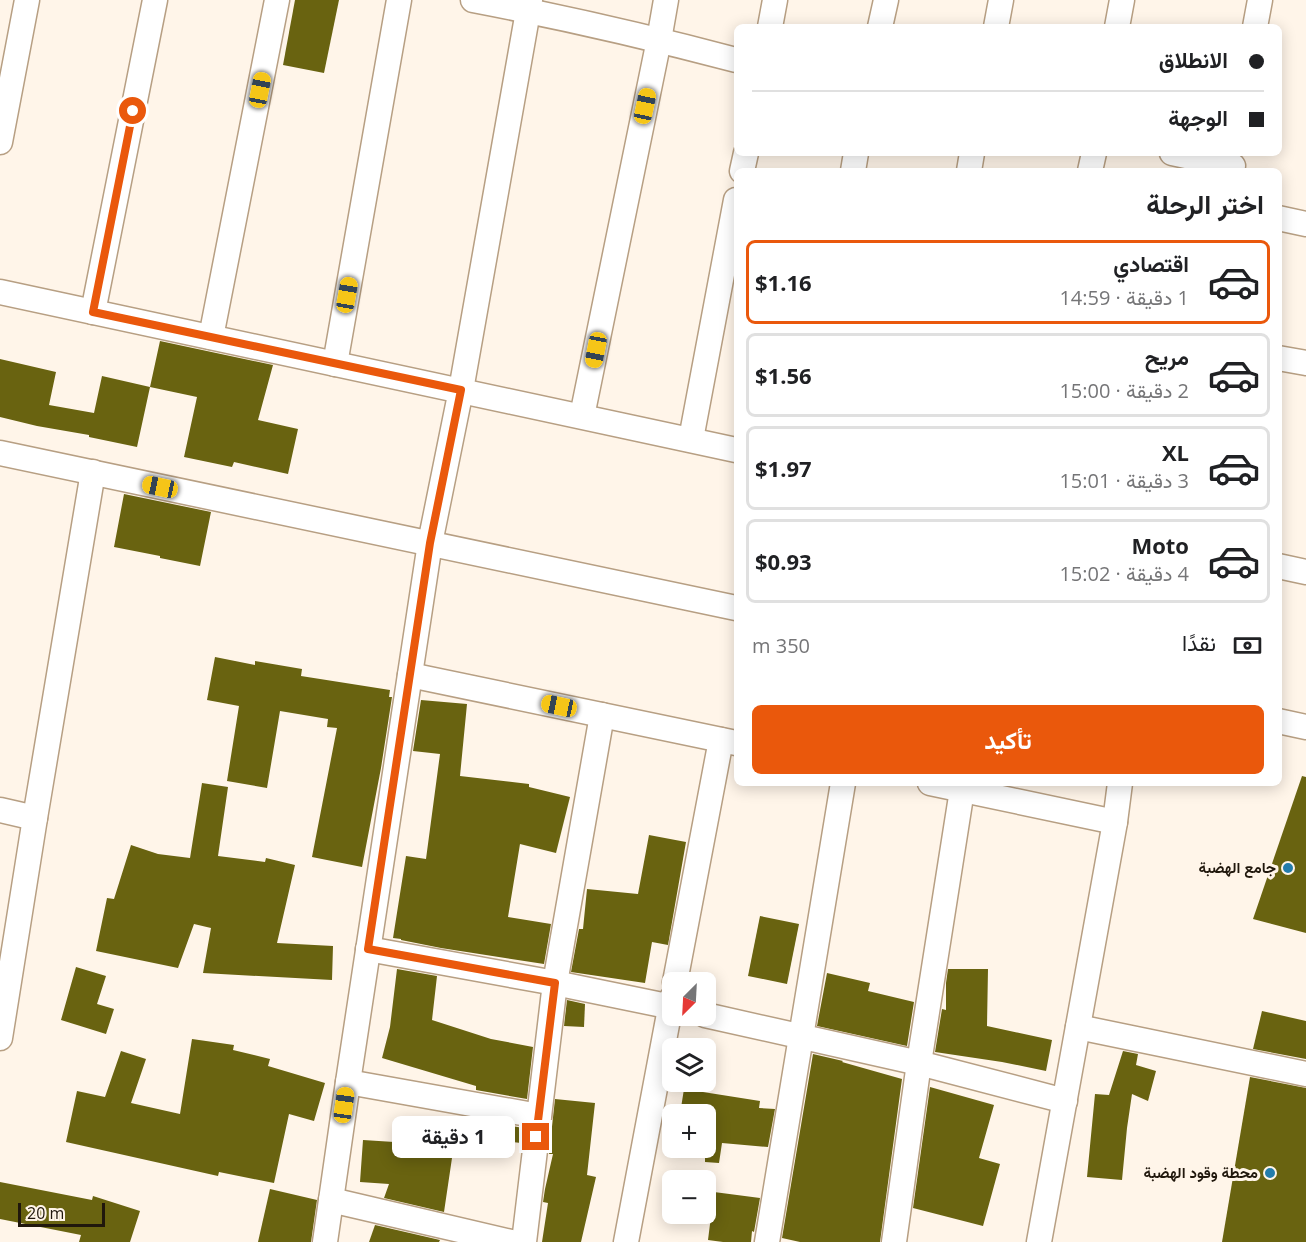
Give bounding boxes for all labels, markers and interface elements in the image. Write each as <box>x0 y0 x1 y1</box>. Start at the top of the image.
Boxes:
text: الانطلاق <box>1159 44 1228 74</box>
car <box>248 71 272 109</box>
car <box>632 87 658 125</box>
route start <box>119 97 146 124</box>
text: الوجهة <box>1168 102 1228 132</box>
text: اختر الرحلة <box>1146 185 1264 222</box>
text: اقتصادي <box>1113 248 1189 278</box>
icon: car <box>1207 255 1261 309</box>
text: $1.16 <box>755 267 812 297</box>
car <box>335 276 359 314</box>
text: 1 دقيقة · 14:59 <box>1059 284 1189 311</box>
car <box>584 331 608 369</box>
text: مريح <box>1145 341 1189 371</box>
icon: car <box>1207 348 1261 402</box>
text: $1.56 <box>755 360 812 390</box>
text: 2 دقيقة · 15:00 <box>1059 377 1189 404</box>
text: XL <box>1162 437 1189 467</box>
icon: car <box>1207 441 1261 495</box>
text: $1.97 <box>755 453 812 483</box>
text: 3 دقيقة · 15:01 <box>1059 467 1189 494</box>
car <box>141 474 179 500</box>
text: Moto <box>1131 530 1189 560</box>
icon: car <box>1207 534 1261 588</box>
text: $0.93 <box>755 546 812 576</box>
text: 4 دقيقة · 15:02 <box>1059 560 1189 587</box>
text: نقدًا <box>1182 627 1216 657</box>
icon: cash <box>1231 629 1264 662</box>
text: 350 m <box>752 632 810 659</box>
car <box>540 693 578 719</box>
button: تأكيد <box>752 705 1264 774</box>
place label: جامع الهضبة <box>1199 857 1276 878</box>
marker: جامع الهضبة <box>1281 861 1295 875</box>
north arrow <box>662 972 716 1026</box>
map controls <box>662 972 716 1224</box>
button: layers <box>662 1038 716 1092</box>
car <box>333 1086 355 1124</box>
button: + <box>662 1104 716 1158</box>
callout: 1 دقيقة <box>392 1116 515 1158</box>
text: 1 دقيقة <box>422 1123 485 1150</box>
route end <box>522 1123 549 1150</box>
place label: محطة وقود الهضبة <box>1144 1162 1258 1182</box>
marker: محطة وقود الهضبة <box>1263 1166 1277 1180</box>
button: − <box>662 1170 716 1224</box>
scale bar <box>18 1200 105 1228</box>
text: 20 m <box>27 1202 64 1224</box>

